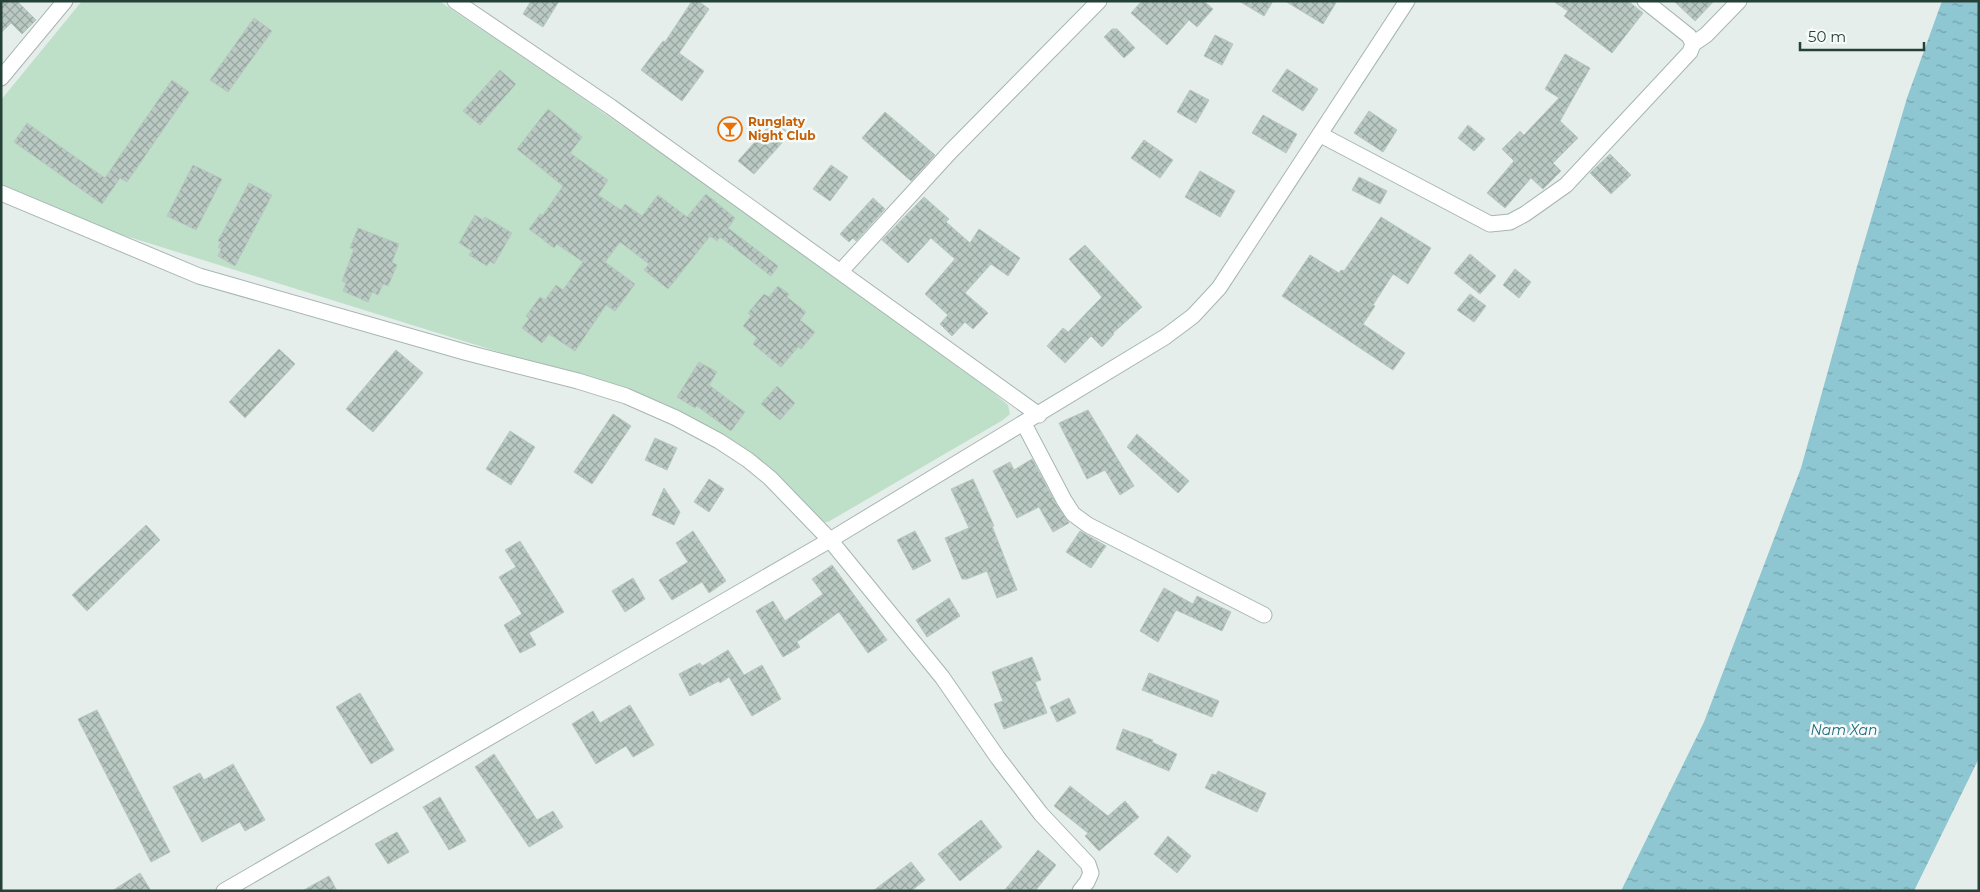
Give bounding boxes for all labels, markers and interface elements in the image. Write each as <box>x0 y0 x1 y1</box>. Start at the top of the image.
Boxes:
scale bar <box>1800 20 1924 52</box>
text: 50 m <box>1808 27 1846 46</box>
place label: Runglaty Night Club <box>748 114 815 143</box>
bar icon: Runglaty Night Club <box>717 116 743 142</box>
water label: Nam Xan <box>1810 721 1878 739</box>

